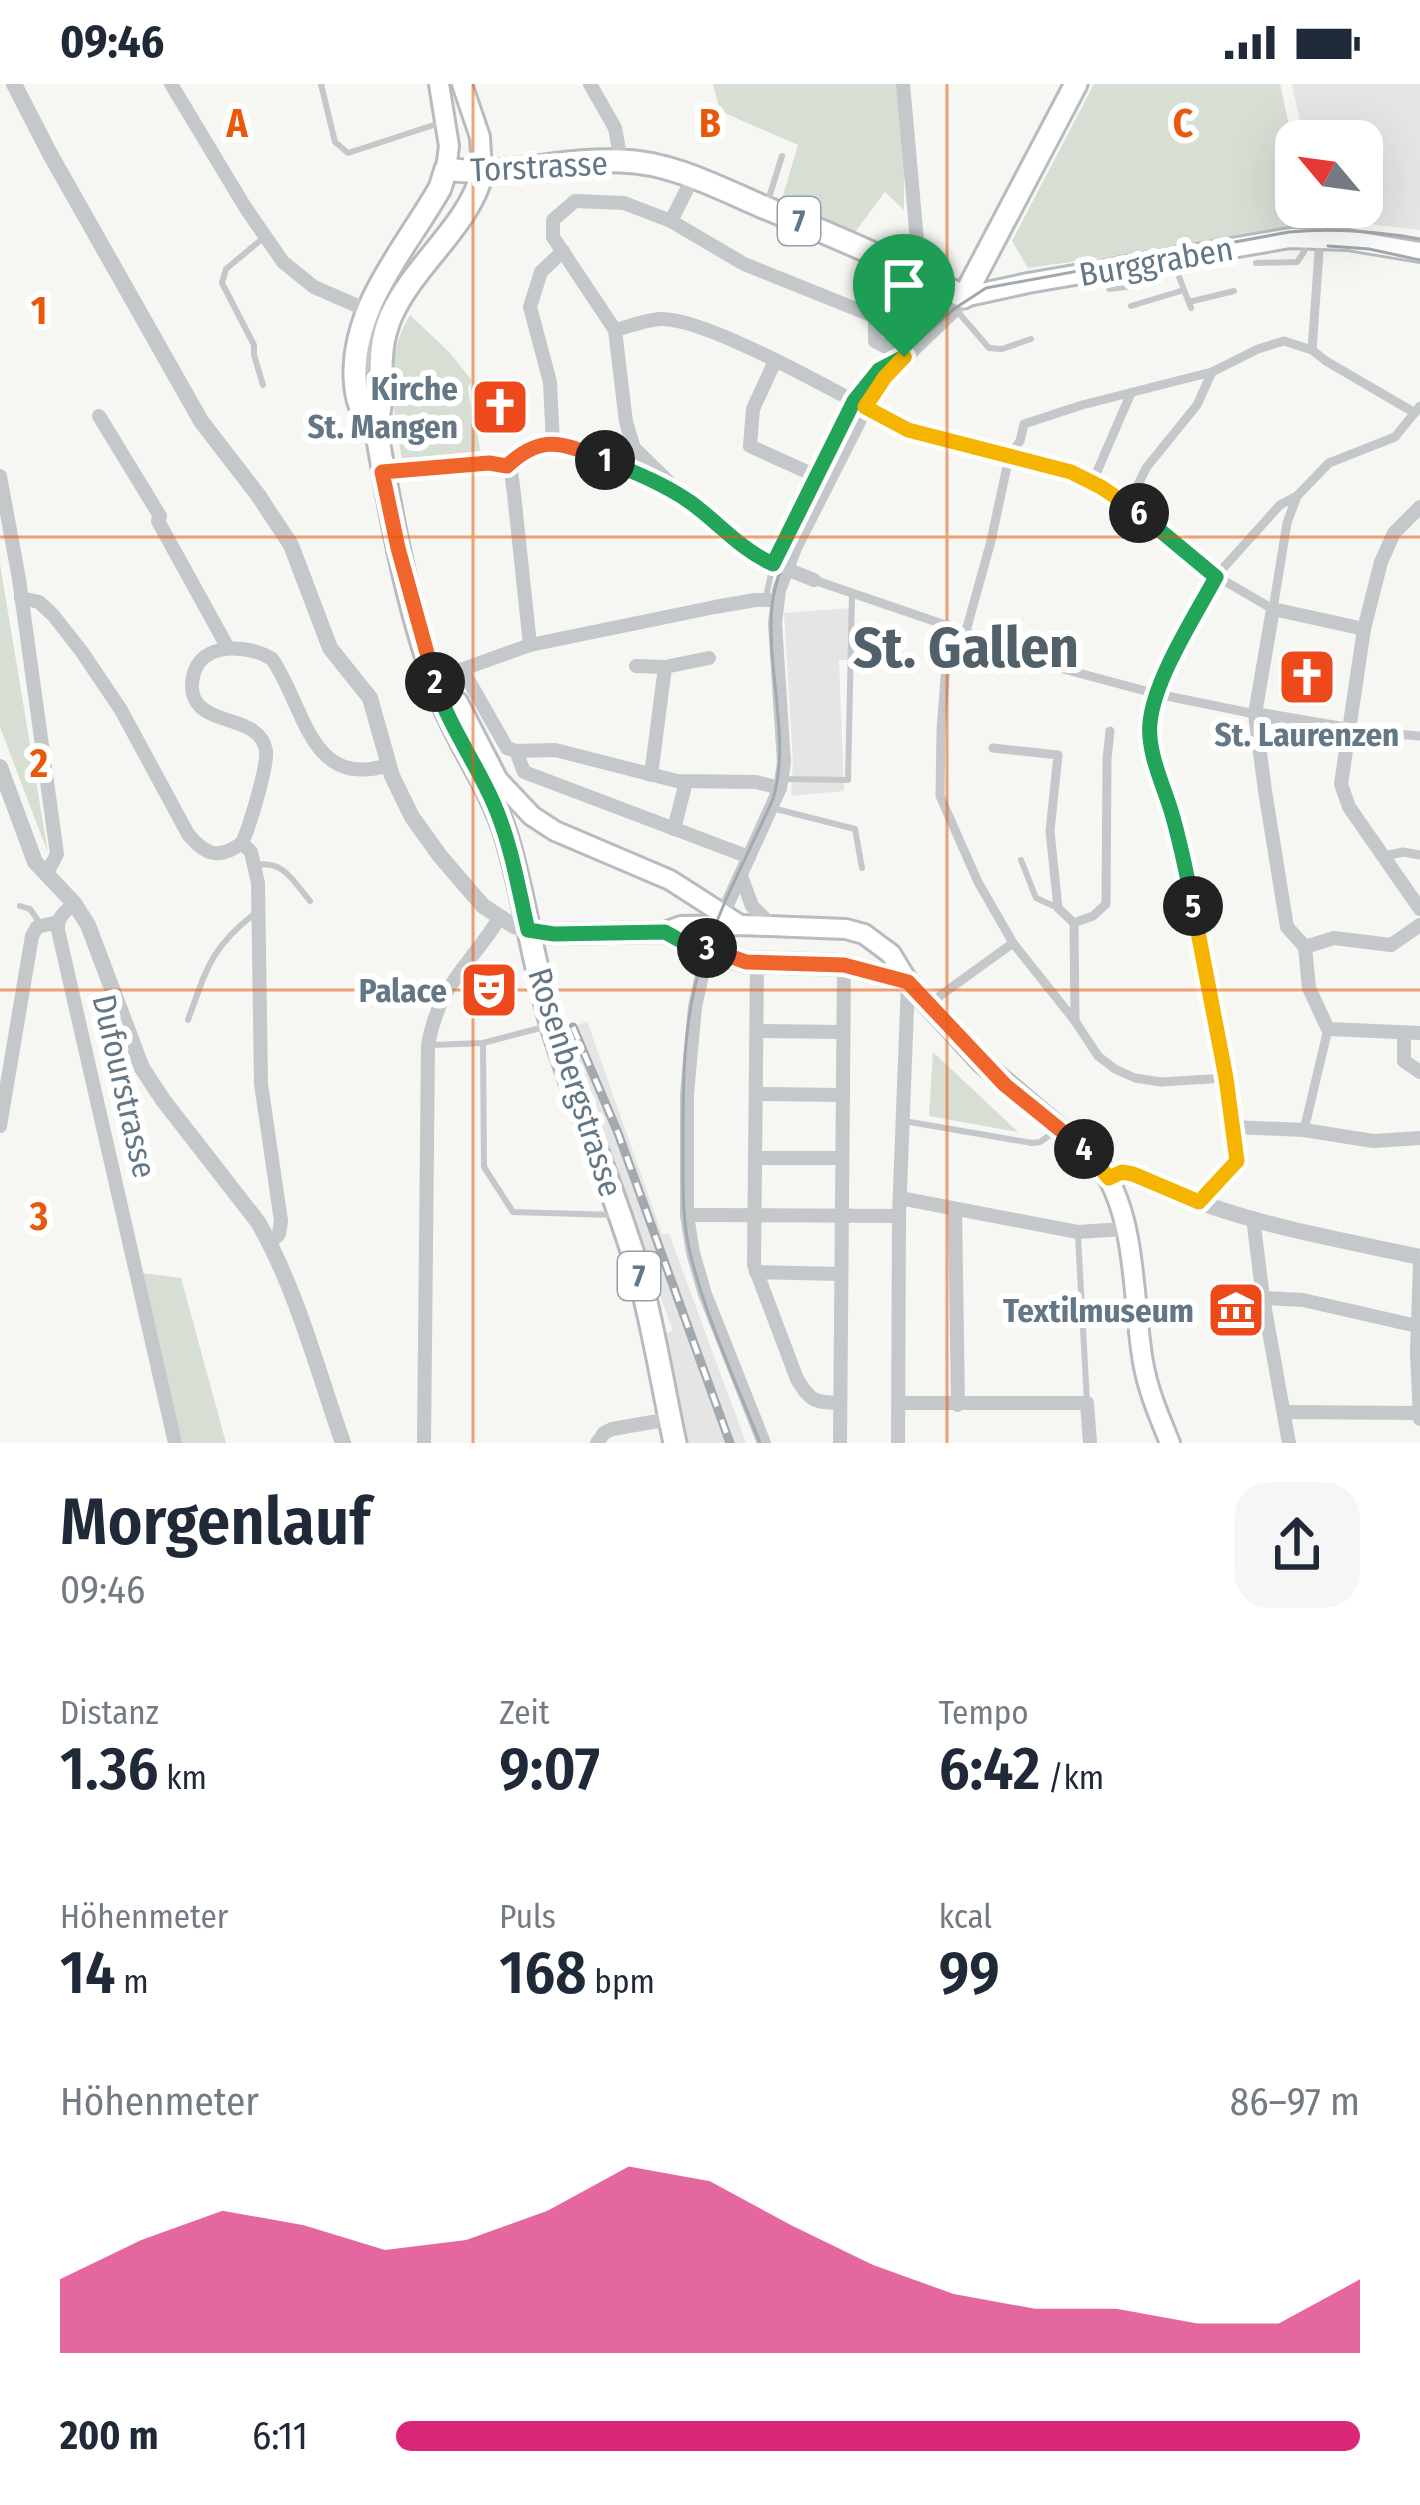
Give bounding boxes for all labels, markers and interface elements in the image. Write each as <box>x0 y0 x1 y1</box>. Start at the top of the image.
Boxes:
text: 09:46 <box>60 15 164 69</box>
text: A <box>225 101 248 147</box>
text: B <box>699 101 721 147</box>
text: C <box>1173 101 1194 147</box>
north arrow <box>1275 120 1383 228</box>
map controls <box>1275 120 1383 228</box>
street label: Torstrasse <box>469 143 609 191</box>
road number: 7 <box>778 197 820 245</box>
street label: Burggraben <box>1076 229 1236 295</box>
pin <box>853 234 955 357</box>
icon: arrive <box>871 252 937 318</box>
text: 1 <box>31 288 47 334</box>
place label: Kirche St. Mangen <box>307 369 458 447</box>
church icon: Kirche St. Mangen <box>469 376 531 438</box>
pin: 1 <box>575 430 635 490</box>
text: 1 <box>598 440 612 480</box>
pin: 6 <box>1109 483 1169 543</box>
text: 6 <box>1130 493 1148 533</box>
district label: St. Gallen <box>853 614 1079 682</box>
church icon: St. Laurenzen <box>1276 646 1338 708</box>
pin: 2 <box>405 652 465 712</box>
text: 2 <box>427 662 443 702</box>
place label: St. Laurenzen <box>1215 715 1399 755</box>
text: 2 <box>29 741 48 787</box>
pin: 5 <box>1163 876 1223 936</box>
text: 5 <box>1185 886 1201 926</box>
pin: 3 <box>677 918 737 978</box>
text: 3 <box>699 928 715 968</box>
theatre icon: Palace <box>458 959 520 1021</box>
street label: Rosenbergstrasse <box>519 963 631 1202</box>
place label: Palace <box>359 971 447 1011</box>
street label: Dufourstrasse <box>83 990 165 1182</box>
pin: 4 <box>1054 1119 1114 1179</box>
text: 4 <box>1076 1129 1092 1169</box>
text: 3 <box>29 1194 48 1240</box>
road number: 7 <box>618 1252 660 1300</box>
museum icon: Textilmuseum <box>1205 1279 1267 1341</box>
place label: Textilmuseum <box>1003 1291 1194 1331</box>
text: Morgenlauf <box>60 1482 371 1561</box>
button: share <box>1234 1482 1360 1608</box>
text: 09:46 <box>60 1567 145 1613</box>
text: Distanz <box>60 1693 159 1733</box>
text: Zeit <box>499 1693 550 1733</box>
text: Tempo <box>939 1693 1029 1733</box>
text: 1.36 <box>60 1733 158 1805</box>
text: 9:07 <box>499 1733 600 1805</box>
text: 6:42 <box>939 1733 1040 1805</box>
text: km <box>158 1758 207 1798</box>
text: /km <box>1040 1758 1104 1798</box>
text: Höhenmeter <box>60 1897 228 1937</box>
text: Puls <box>499 1897 556 1937</box>
text: kcal <box>939 1897 992 1937</box>
text: 14 <box>60 1937 115 2009</box>
text: 168 <box>499 1937 587 2009</box>
text: 99 <box>939 1937 1000 2009</box>
text: m <box>115 1962 149 2002</box>
text: bpm <box>587 1962 655 2002</box>
text: Höhenmeter <box>60 2079 259 2125</box>
text: 86–97 m <box>1230 2079 1360 2125</box>
text: 200 m <box>60 2413 159 2459</box>
text: 6:11 <box>252 2413 308 2459</box>

